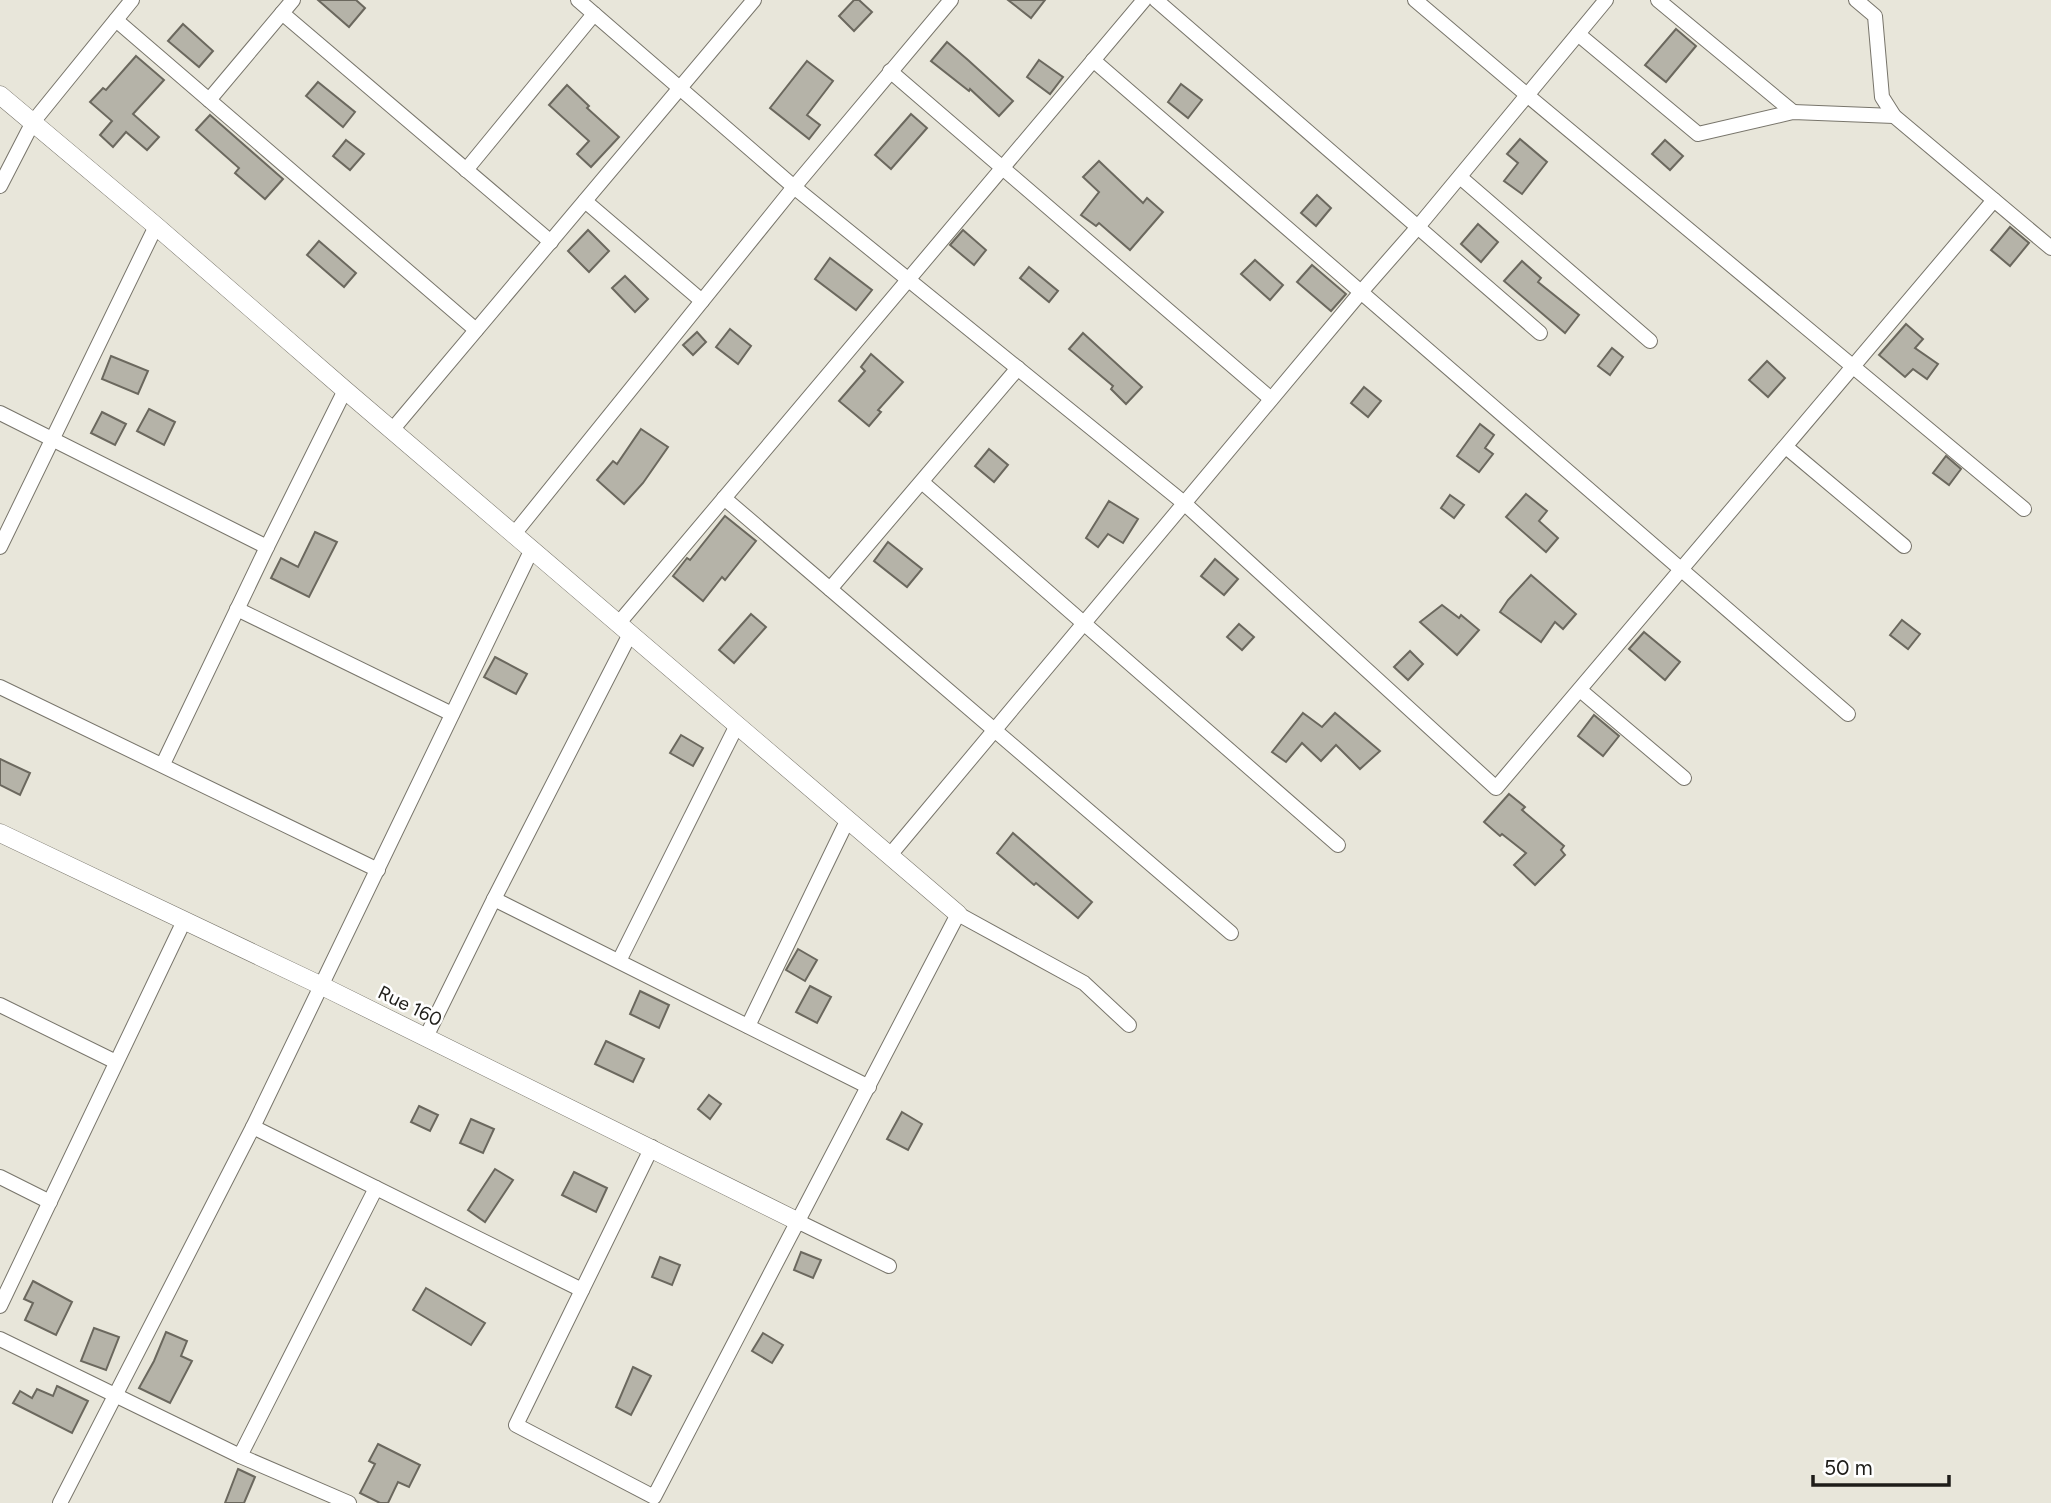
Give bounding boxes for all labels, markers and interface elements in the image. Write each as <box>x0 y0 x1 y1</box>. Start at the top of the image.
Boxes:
street label: Rue 160 <box>374 981 446 1031</box>
scale bar <box>1813 1444 1950 1488</box>
text: 50 m <box>1824 1455 1873 1480</box>

